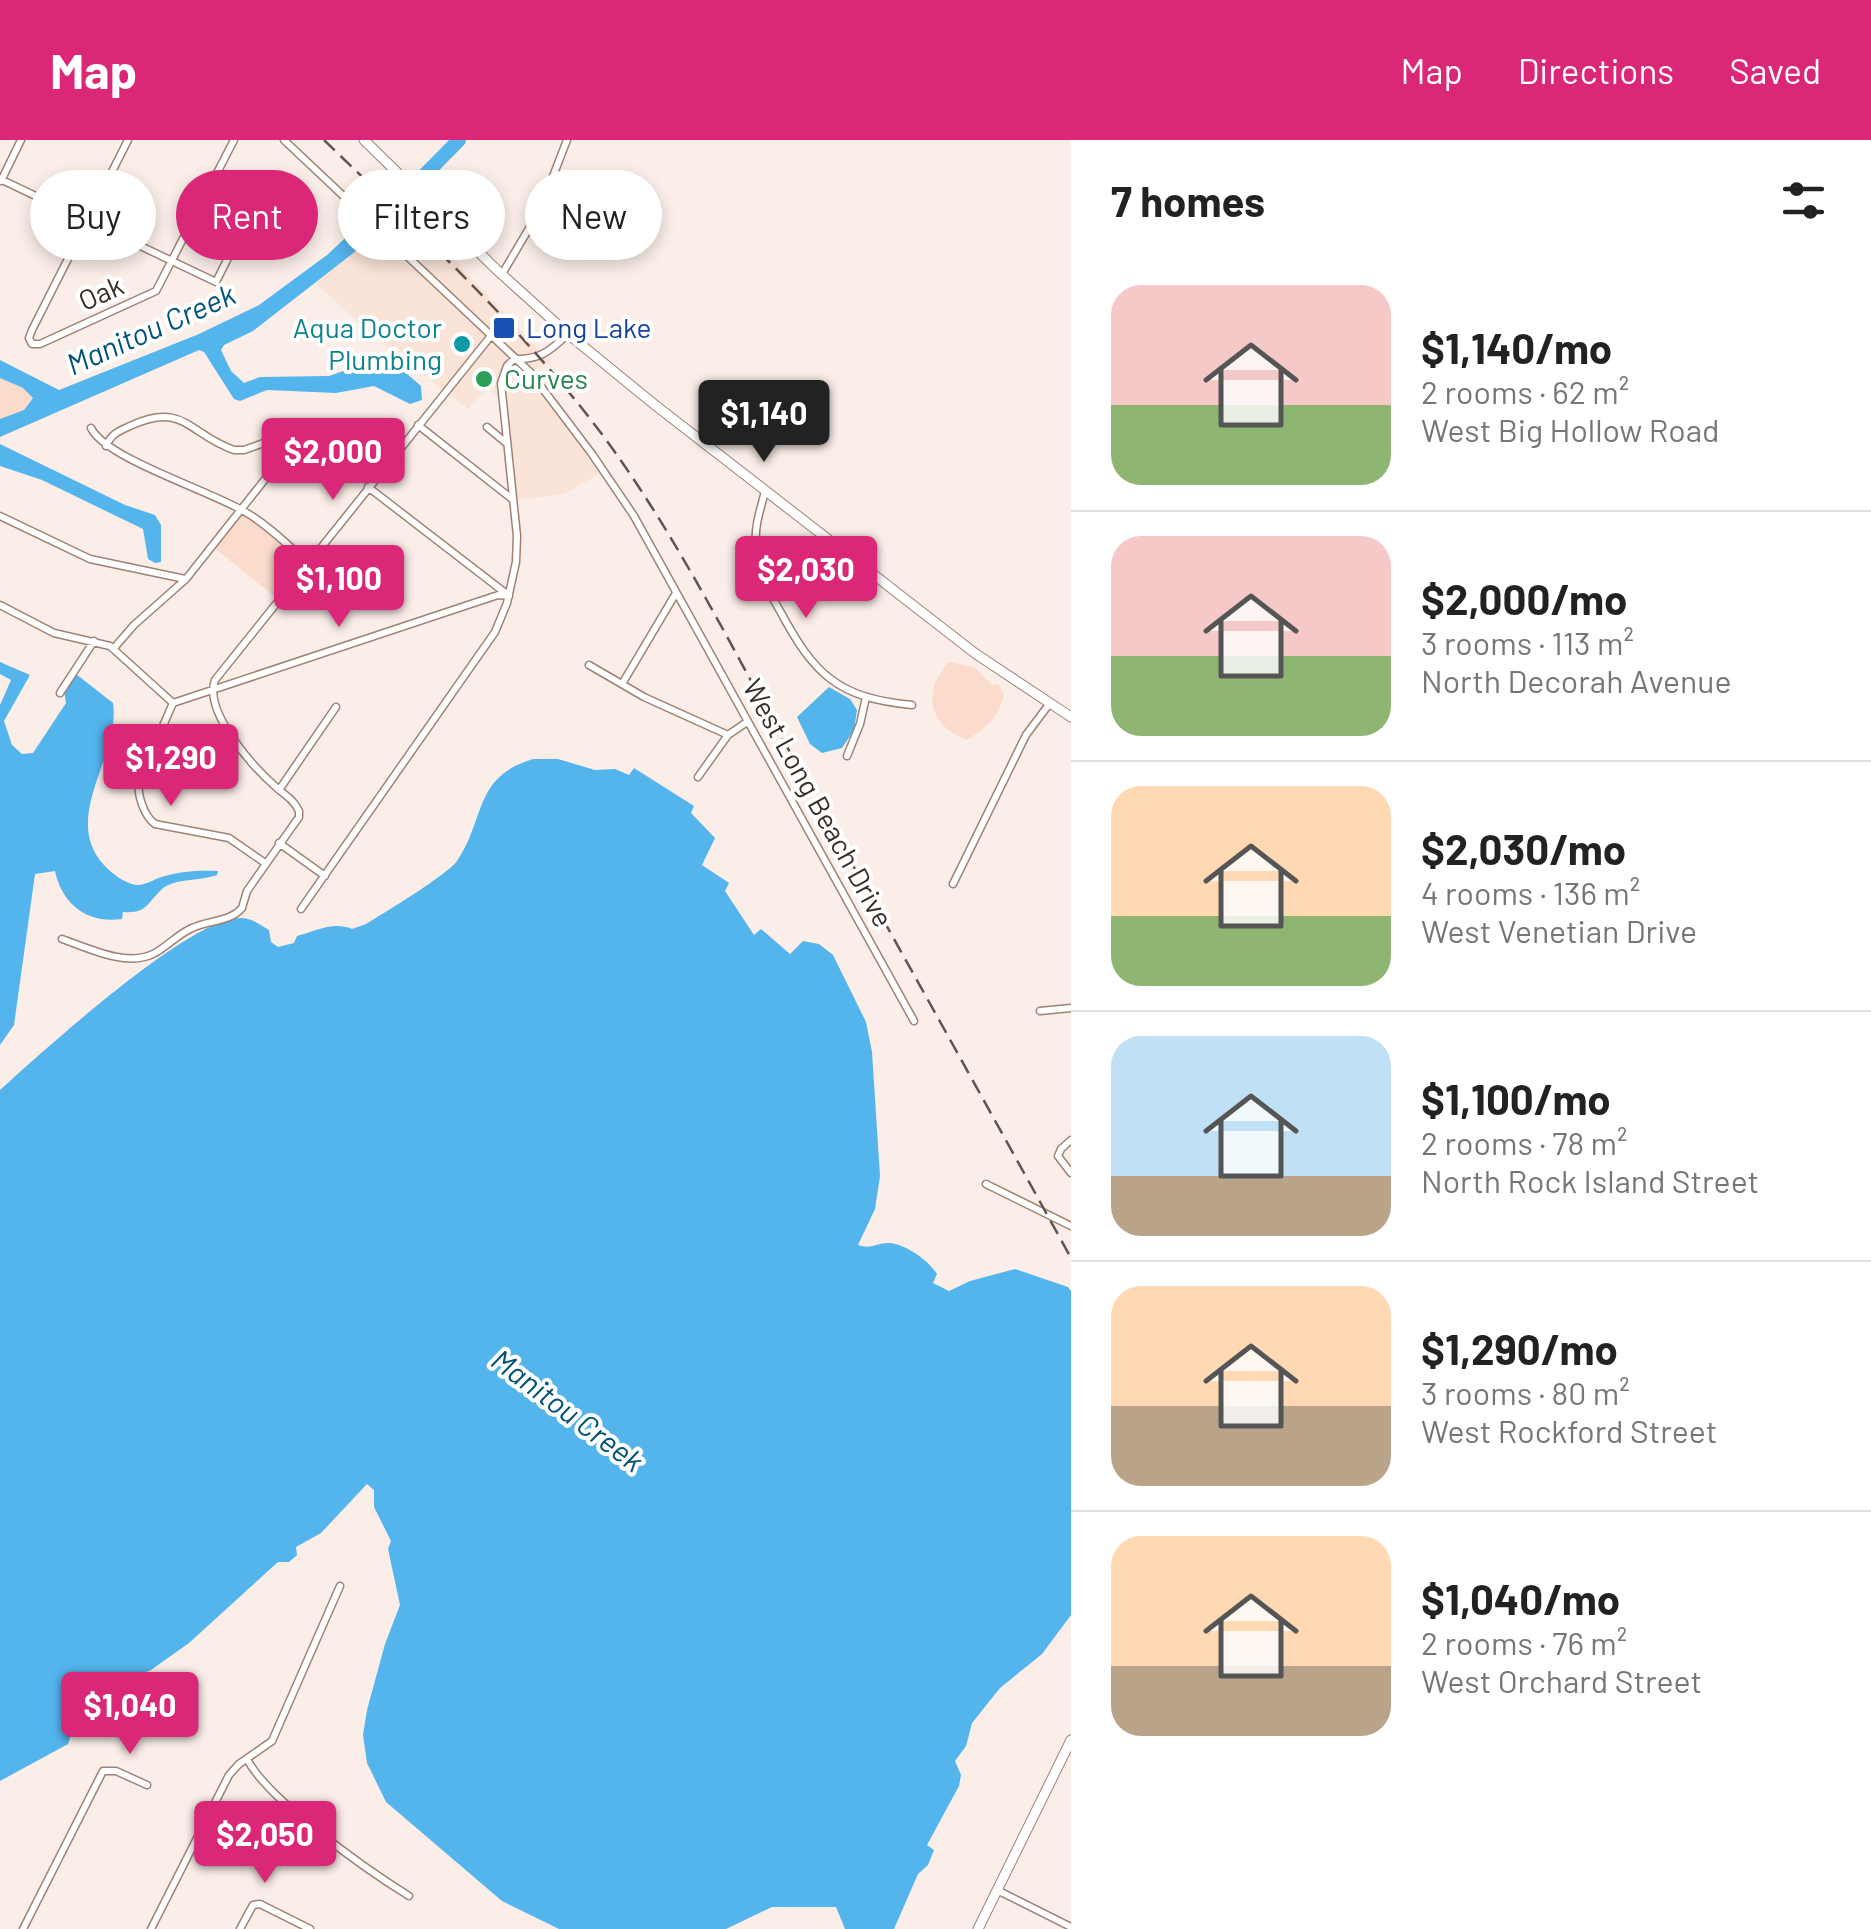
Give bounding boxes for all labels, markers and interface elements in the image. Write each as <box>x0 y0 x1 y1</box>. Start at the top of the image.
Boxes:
text: Map <box>50 41 137 99</box>
text: Map <box>1401 49 1463 91</box>
text: Directions <box>1518 49 1674 91</box>
text: Saved <box>1729 49 1821 91</box>
chip: Buy <box>30 170 156 260</box>
chip: Rent <box>176 170 318 260</box>
chip: Filters <box>338 170 505 260</box>
chip: New <box>525 170 662 260</box>
icon: filters <box>1776 173 1831 228</box>
text: 7 homes <box>1111 175 1265 225</box>
street label: Oak <box>73 267 128 317</box>
water label: Manitou Creek <box>60 275 241 381</box>
place label: Aqua Doctor Plumbing <box>293 310 442 376</box>
place label: Long Lake <box>526 310 651 344</box>
marker: Long Lake <box>491 315 517 341</box>
text: $1,140/mo <box>1421 322 1612 372</box>
icon: home <box>1191 325 1311 445</box>
marker: Aqua Doctor Plumbing <box>451 333 473 355</box>
place label: Curves <box>504 361 588 395</box>
marker: Curves <box>473 368 495 390</box>
text: 2 rooms · 62 m² <box>1421 372 1629 410</box>
pin: $1,140 <box>683 380 845 465</box>
text: $1,140 <box>720 393 808 431</box>
text: West Big Hollow Road <box>1421 410 1720 448</box>
pin: $2,000 <box>252 418 414 503</box>
text: $2,000 <box>284 431 382 469</box>
pin: $2,030 <box>725 536 887 621</box>
pin: $1,100 <box>258 545 420 630</box>
text: $2,030 <box>757 549 855 587</box>
text: $1,100 <box>296 558 382 596</box>
text: $2,000/mo <box>1421 573 1627 623</box>
icon: home <box>1191 576 1311 696</box>
text: 3 rooms · 113 m² <box>1421 623 1634 661</box>
text: North Decorah Avenue <box>1421 661 1732 699</box>
street label: West Long Beach Drive <box>737 673 901 932</box>
pin: $1,290 <box>90 724 252 809</box>
text: $1,290 <box>125 737 217 775</box>
text: $2,030/mo <box>1421 823 1626 873</box>
icon: home <box>1191 826 1311 946</box>
text: 4 rooms · 136 m² <box>1421 873 1640 911</box>
text: West Venetian Drive <box>1421 911 1697 949</box>
text: $1,100/mo <box>1421 1073 1611 1123</box>
icon: home <box>1191 1076 1311 1196</box>
text: 2 rooms · 78 m² <box>1421 1123 1627 1161</box>
text: North Rock Island Street <box>1421 1161 1759 1199</box>
text: $1,290/mo <box>1421 1323 1618 1373</box>
icon: home <box>1191 1326 1311 1446</box>
water label: Manitou Creek <box>485 1341 652 1478</box>
text: 3 rooms · 80 m² <box>1421 1373 1630 1411</box>
text: West Rockford Street <box>1421 1411 1717 1449</box>
text: $1,040/mo <box>1421 1573 1620 1623</box>
icon: home <box>1191 1576 1311 1696</box>
text: 2 rooms · 76 m² <box>1421 1623 1627 1661</box>
text: West Orchard Street <box>1421 1661 1702 1699</box>
pin: $1,040 <box>49 1672 211 1757</box>
text: $1,040 <box>83 1685 177 1723</box>
pin: $2,050 <box>184 1801 346 1886</box>
text: $2,050 <box>216 1814 314 1852</box>

